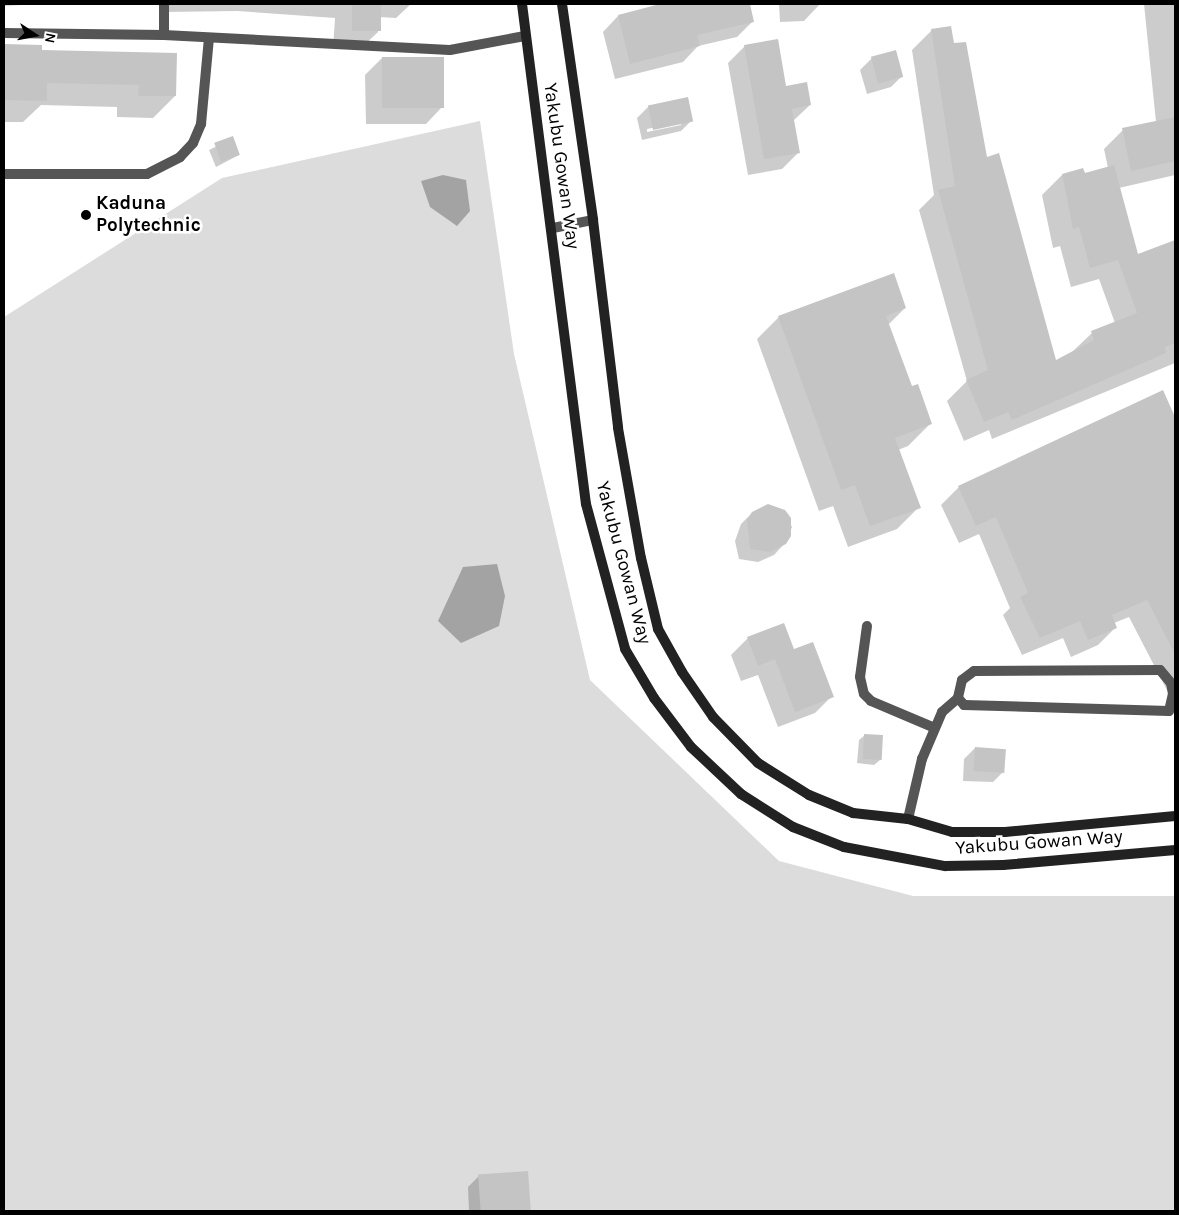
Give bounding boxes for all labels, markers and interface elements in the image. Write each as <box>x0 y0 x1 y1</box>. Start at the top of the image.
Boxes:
north arrow <box>10 10 60 60</box>
text: N <box>41 31 60 45</box>
street label: Yakubu Gowan Way <box>538 81 584 251</box>
place label: Kaduna Polytechnic <box>96 193 201 237</box>
marker: Kaduna Polytechnic <box>80 209 92 221</box>
street label: Yakubu Gowan Way <box>590 479 656 647</box>
street label: Yakubu Gowan Way <box>955 826 1123 860</box>

